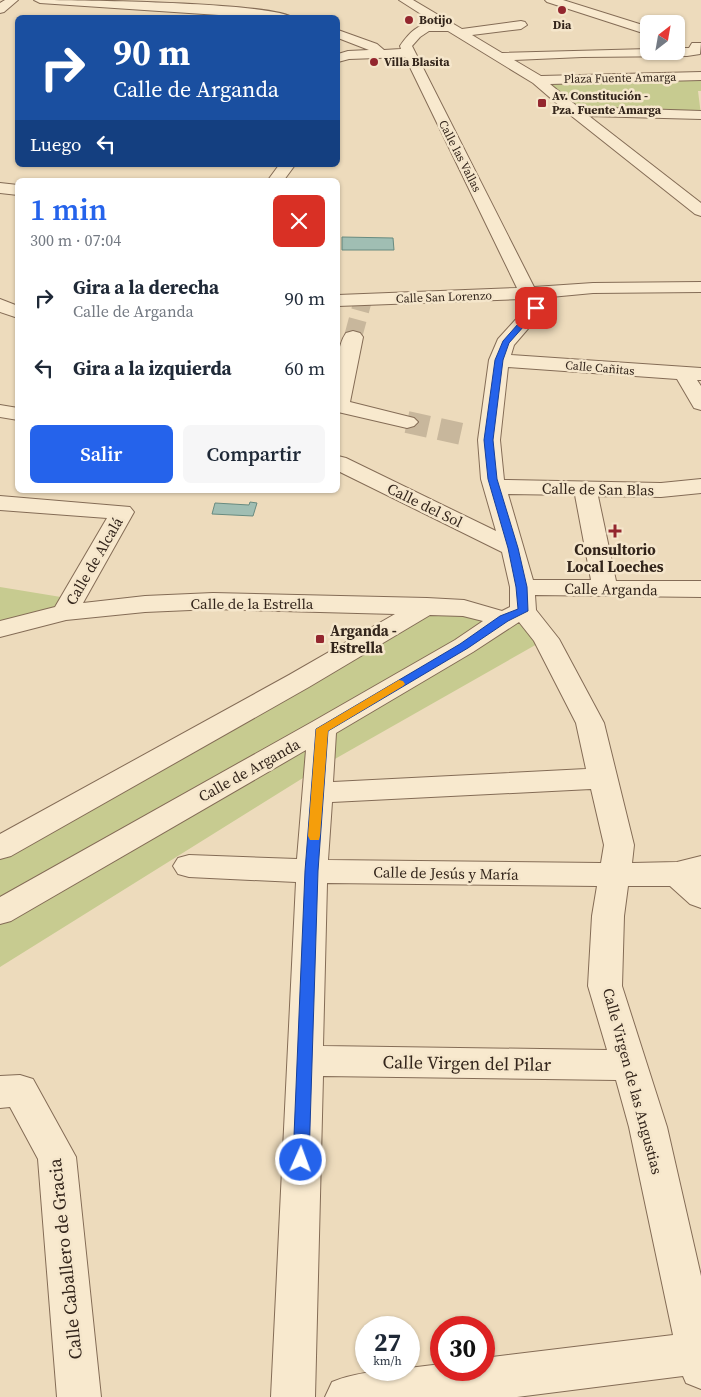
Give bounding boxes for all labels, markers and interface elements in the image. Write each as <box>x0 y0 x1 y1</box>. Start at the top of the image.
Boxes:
marker: Dia <box>556 4 568 16</box>
place label: Botijo <box>419 12 452 28</box>
marker: Botijo <box>403 14 415 26</box>
north arrow <box>640 15 685 60</box>
map controls <box>640 15 685 60</box>
place label: Dia <box>553 17 572 33</box>
text: 90 m <box>113 29 190 77</box>
icon: right <box>30 35 95 100</box>
place label: Villa Blasita <box>384 54 450 70</box>
marker: Villa Blasita <box>368 56 380 68</box>
street label: Plaza Fuente Amarga <box>564 69 677 87</box>
text: Calle de Arganda <box>113 74 279 104</box>
place label: Av. Constitución - Pza. Fuente Amarga <box>552 88 662 118</box>
marker: Av. Constitución - Pza. Fuente Amarga <box>536 97 548 109</box>
street label: Calle las Vallas <box>435 117 485 195</box>
icon: left <box>92 130 120 158</box>
text: Luego <box>30 131 82 157</box>
text: 1 min <box>30 189 107 230</box>
button: close <box>273 195 325 247</box>
text: 300 m · 07:04 <box>30 229 121 251</box>
text: Gira a la derecha <box>73 274 219 300</box>
icon: right <box>30 284 58 312</box>
text: 90 m <box>284 285 325 311</box>
street label: Calle San Lorenzo <box>396 287 493 307</box>
pin <box>515 287 557 329</box>
icon: arrive <box>522 294 550 322</box>
text: Calle de Arganda <box>73 300 194 322</box>
icon: left <box>30 354 58 382</box>
text: Gira a la izquierda <box>73 355 232 381</box>
text: 60 m <box>284 355 325 381</box>
street label: Calle Cañitas <box>565 357 635 379</box>
button: Salir <box>30 425 173 483</box>
button: Compartir <box>183 425 325 483</box>
street label: Calle del Sol <box>384 478 467 533</box>
street label: Calle de San Blas <box>542 478 654 500</box>
street label: Calle de Alcalá <box>60 513 128 609</box>
marker: Consultorio Local Loeches <box>608 524 622 538</box>
place label: Consultorio Local Loeches <box>566 539 664 577</box>
street label: Calle Arganda <box>564 578 658 600</box>
street label: Calle de la Estrella <box>191 593 314 614</box>
place label: Arganda - Estrella <box>330 620 397 658</box>
marker: Arganda - Estrella <box>314 633 326 645</box>
street label: Calle de Arganda <box>194 733 304 807</box>
street label: Calle de Jesús y María <box>373 861 519 885</box>
street label: Calle Virgen de las Angustias <box>598 986 668 1176</box>
street label: Calle Virgen del Pilar <box>382 1049 552 1077</box>
position arrow <box>274 1133 326 1185</box>
street label: Calle Caballero de Gracia <box>42 1156 88 1361</box>
speed limit sign: 30 <box>430 1316 495 1381</box>
text: 27 <box>374 1325 401 1359</box>
text: km/h <box>373 1353 402 1369</box>

